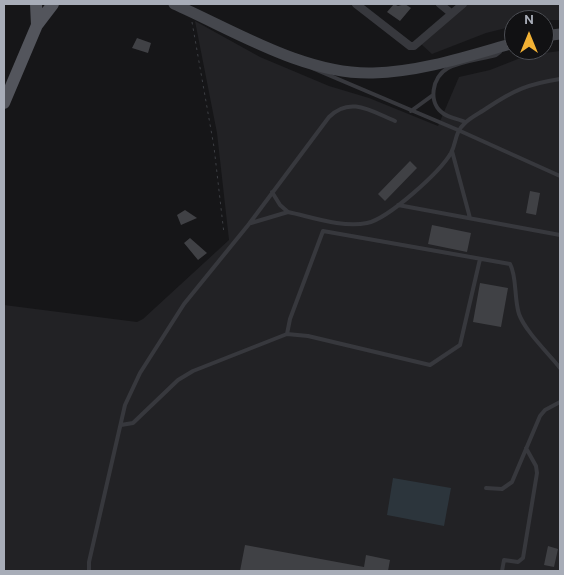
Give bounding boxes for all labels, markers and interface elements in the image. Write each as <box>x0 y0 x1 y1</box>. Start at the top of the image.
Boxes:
north arrow <box>504 10 554 60</box>
text: N <box>524 12 534 29</box>

